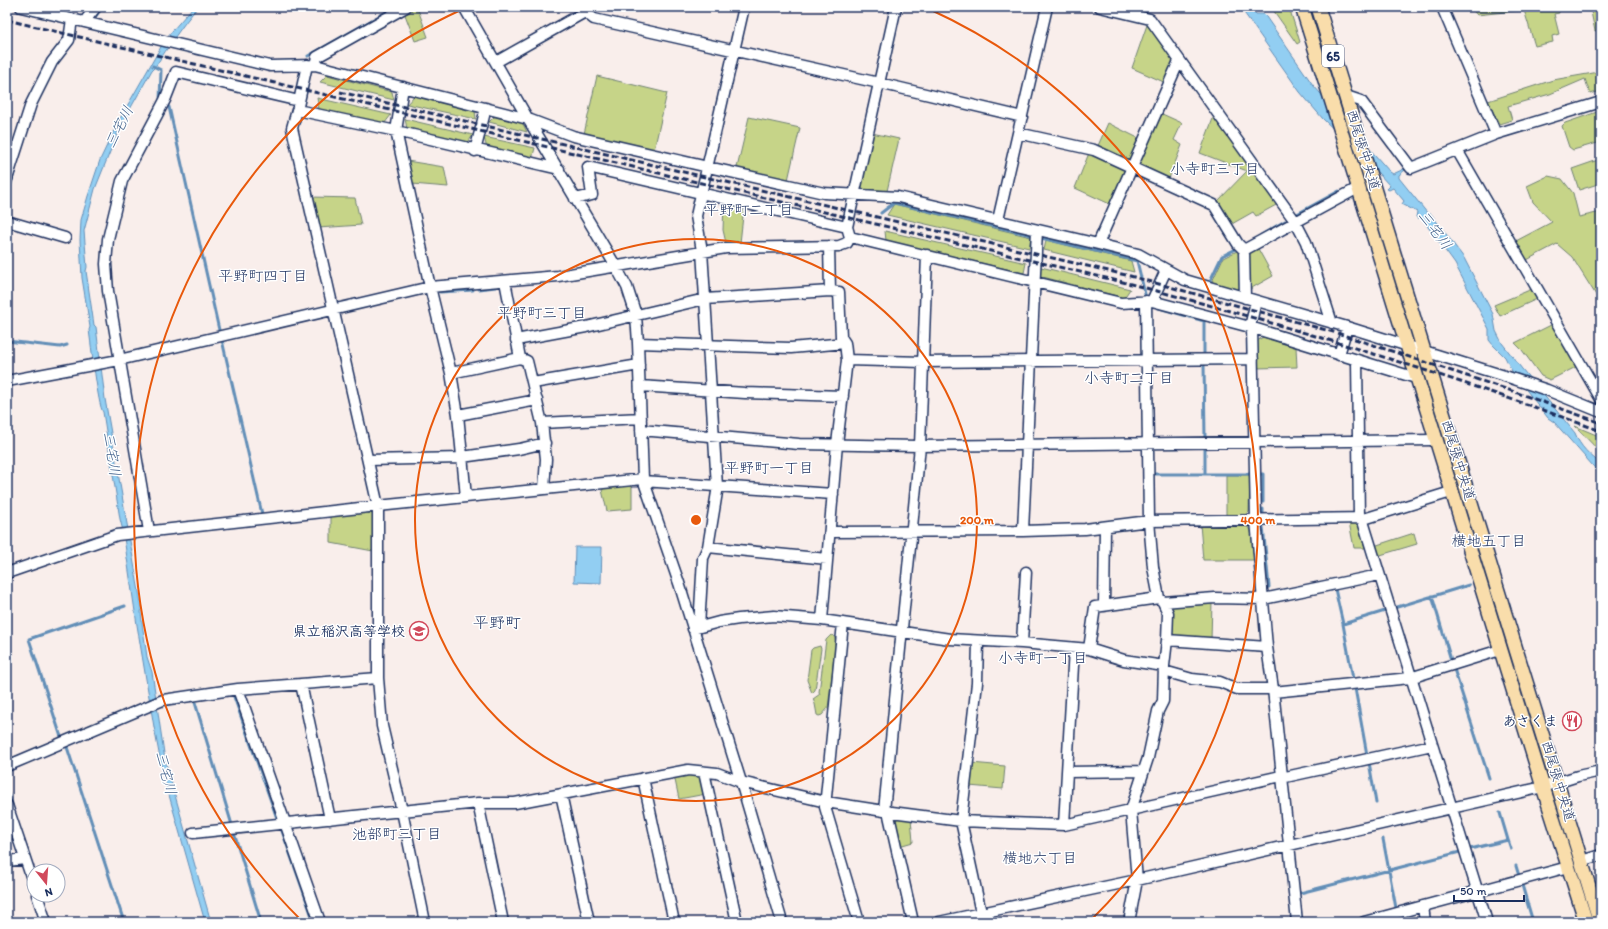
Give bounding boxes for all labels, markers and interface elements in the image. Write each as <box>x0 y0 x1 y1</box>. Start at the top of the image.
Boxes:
road number: 65 <box>1322 45 1344 67</box>
water label: 三宅川 <box>101 103 137 151</box>
street label: 西尾張中央道 <box>1343 107 1383 193</box>
district label: 小寺町三丁目 <box>1170 160 1260 178</box>
district label: 平野町二丁目 <box>704 201 794 219</box>
water label: 三宅川 <box>1414 207 1456 253</box>
district label: 平野町四丁目 <box>218 267 308 285</box>
district label: 平野町三丁目 <box>497 304 587 322</box>
district label: 小寺町二丁目 <box>1084 369 1174 387</box>
street label: 西尾張中央道 <box>1438 417 1478 503</box>
water label: 三宅川 <box>100 430 124 478</box>
district label: 平野町一丁目 <box>724 459 814 477</box>
centre of rings <box>689 513 703 527</box>
text: 200 m <box>960 513 995 527</box>
text: 400 m <box>1241 513 1276 527</box>
district label: 横地五丁目 <box>1451 532 1527 550</box>
district label: 平野町 <box>473 613 521 632</box>
school or university icon: 県立稲沢高等学校 <box>408 620 430 642</box>
place label: 県立稲沢高等学校 <box>293 623 405 640</box>
district label: 小寺町一丁目 <box>998 649 1088 667</box>
restaurant icon: あさくま <box>1561 710 1583 732</box>
place label: あさくま <box>1502 713 1558 730</box>
street label: 西尾張中央道 <box>1538 738 1578 824</box>
water label: 三宅川 <box>152 749 180 797</box>
district label: 池部町三丁目 <box>352 825 442 843</box>
district label: 横地六丁目 <box>1002 849 1078 867</box>
north arrow <box>26 863 66 903</box>
scale bar <box>1454 877 1524 903</box>
text: 50 m <box>1460 884 1486 898</box>
text: N <box>43 885 54 899</box>

